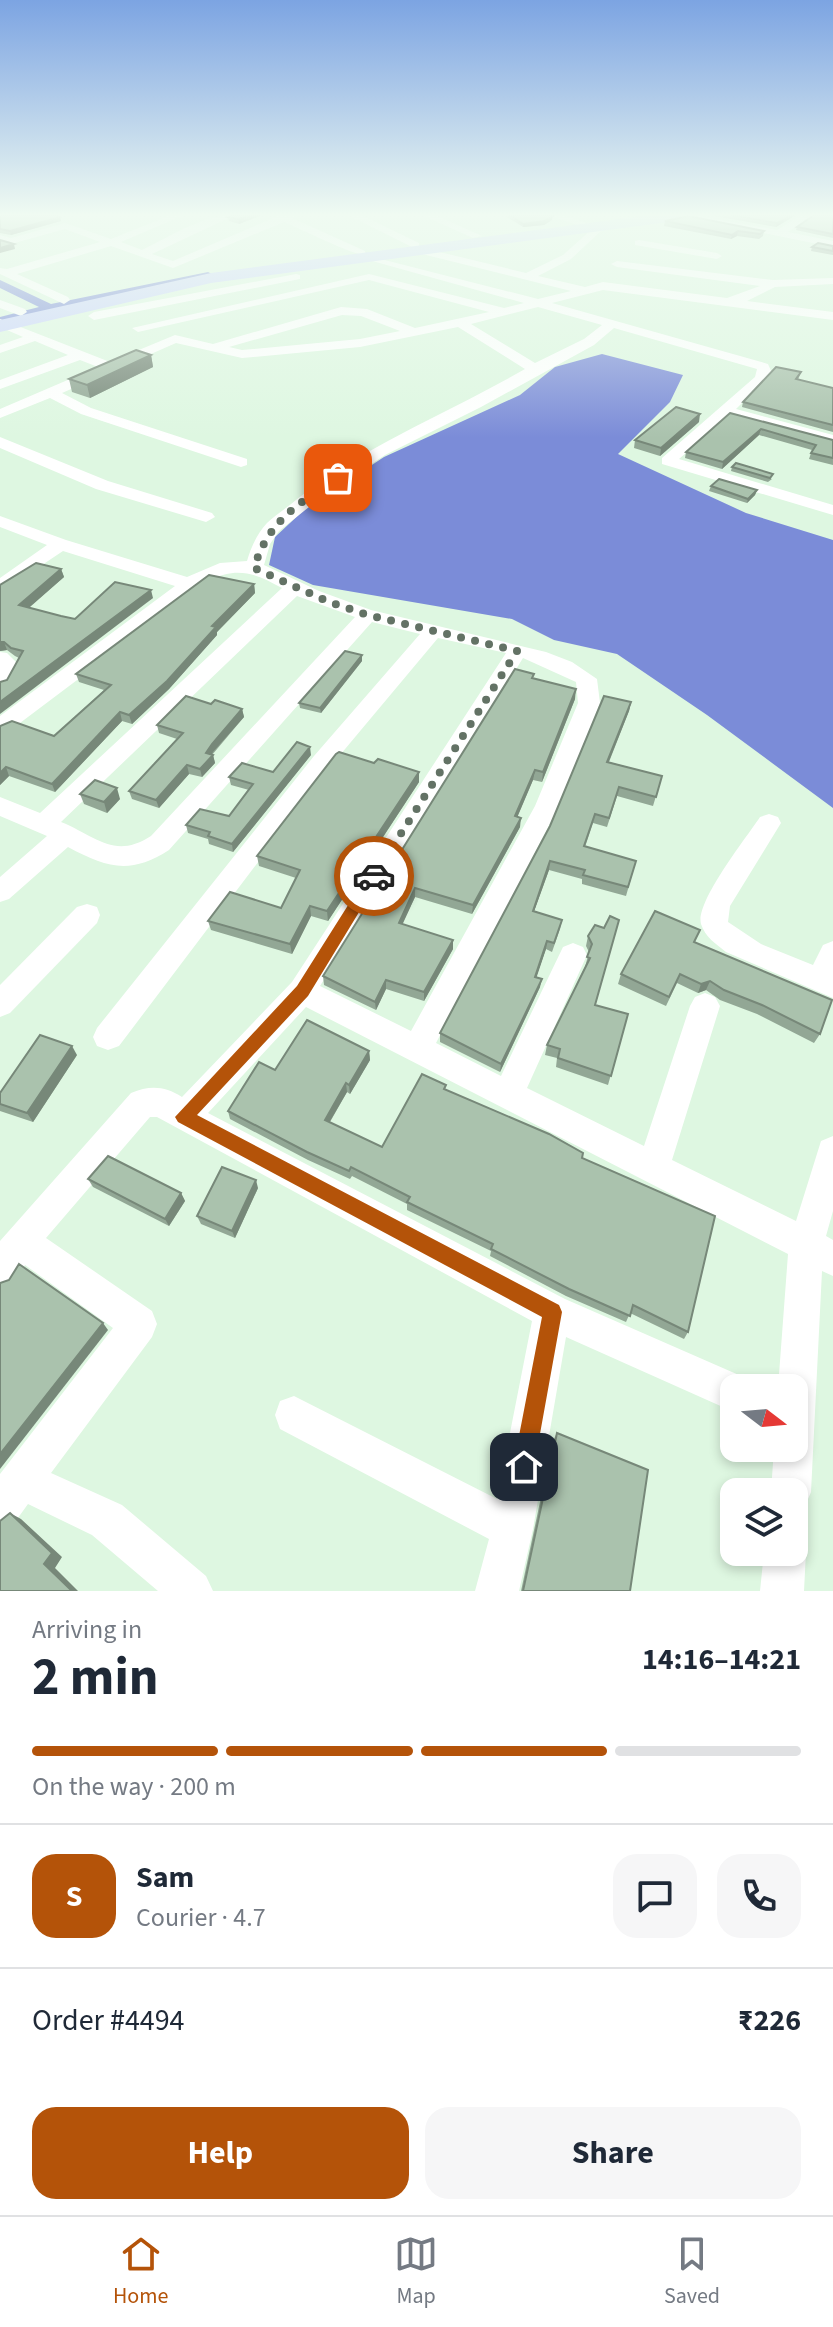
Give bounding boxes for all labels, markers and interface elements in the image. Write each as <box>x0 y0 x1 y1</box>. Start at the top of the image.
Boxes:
pin <box>304 444 372 512</box>
icon: bag <box>316 456 360 500</box>
courier <box>334 836 414 916</box>
icon: car <box>352 854 396 898</box>
north arrow <box>720 1374 808 1462</box>
map controls <box>720 1374 808 1566</box>
pin <box>490 1433 558 1501</box>
icon: home <box>502 1445 546 1489</box>
button: layers <box>720 1478 808 1566</box>
text: Arriving in <box>32 1611 142 1648</box>
text: 14:16–14:21 <box>642 1638 801 1681</box>
text: 2 min <box>32 1641 159 1715</box>
text: On the way · 200 m <box>32 1768 236 1805</box>
button: chat <box>613 1854 697 1938</box>
button: phone <box>717 1854 801 1938</box>
text: Sam <box>136 1856 194 1899</box>
text: S <box>66 1875 82 1918</box>
text: Courier · 4.7 <box>136 1899 266 1936</box>
text: Order #4494 <box>32 1999 185 2042</box>
text: ₹226 <box>738 1999 801 2042</box>
button: Help <box>32 2107 409 2199</box>
button: Share <box>425 2107 801 2199</box>
tab: Home <box>113 2232 168 2312</box>
tab: Map <box>394 2232 438 2312</box>
tab: Saved <box>664 2232 720 2312</box>

